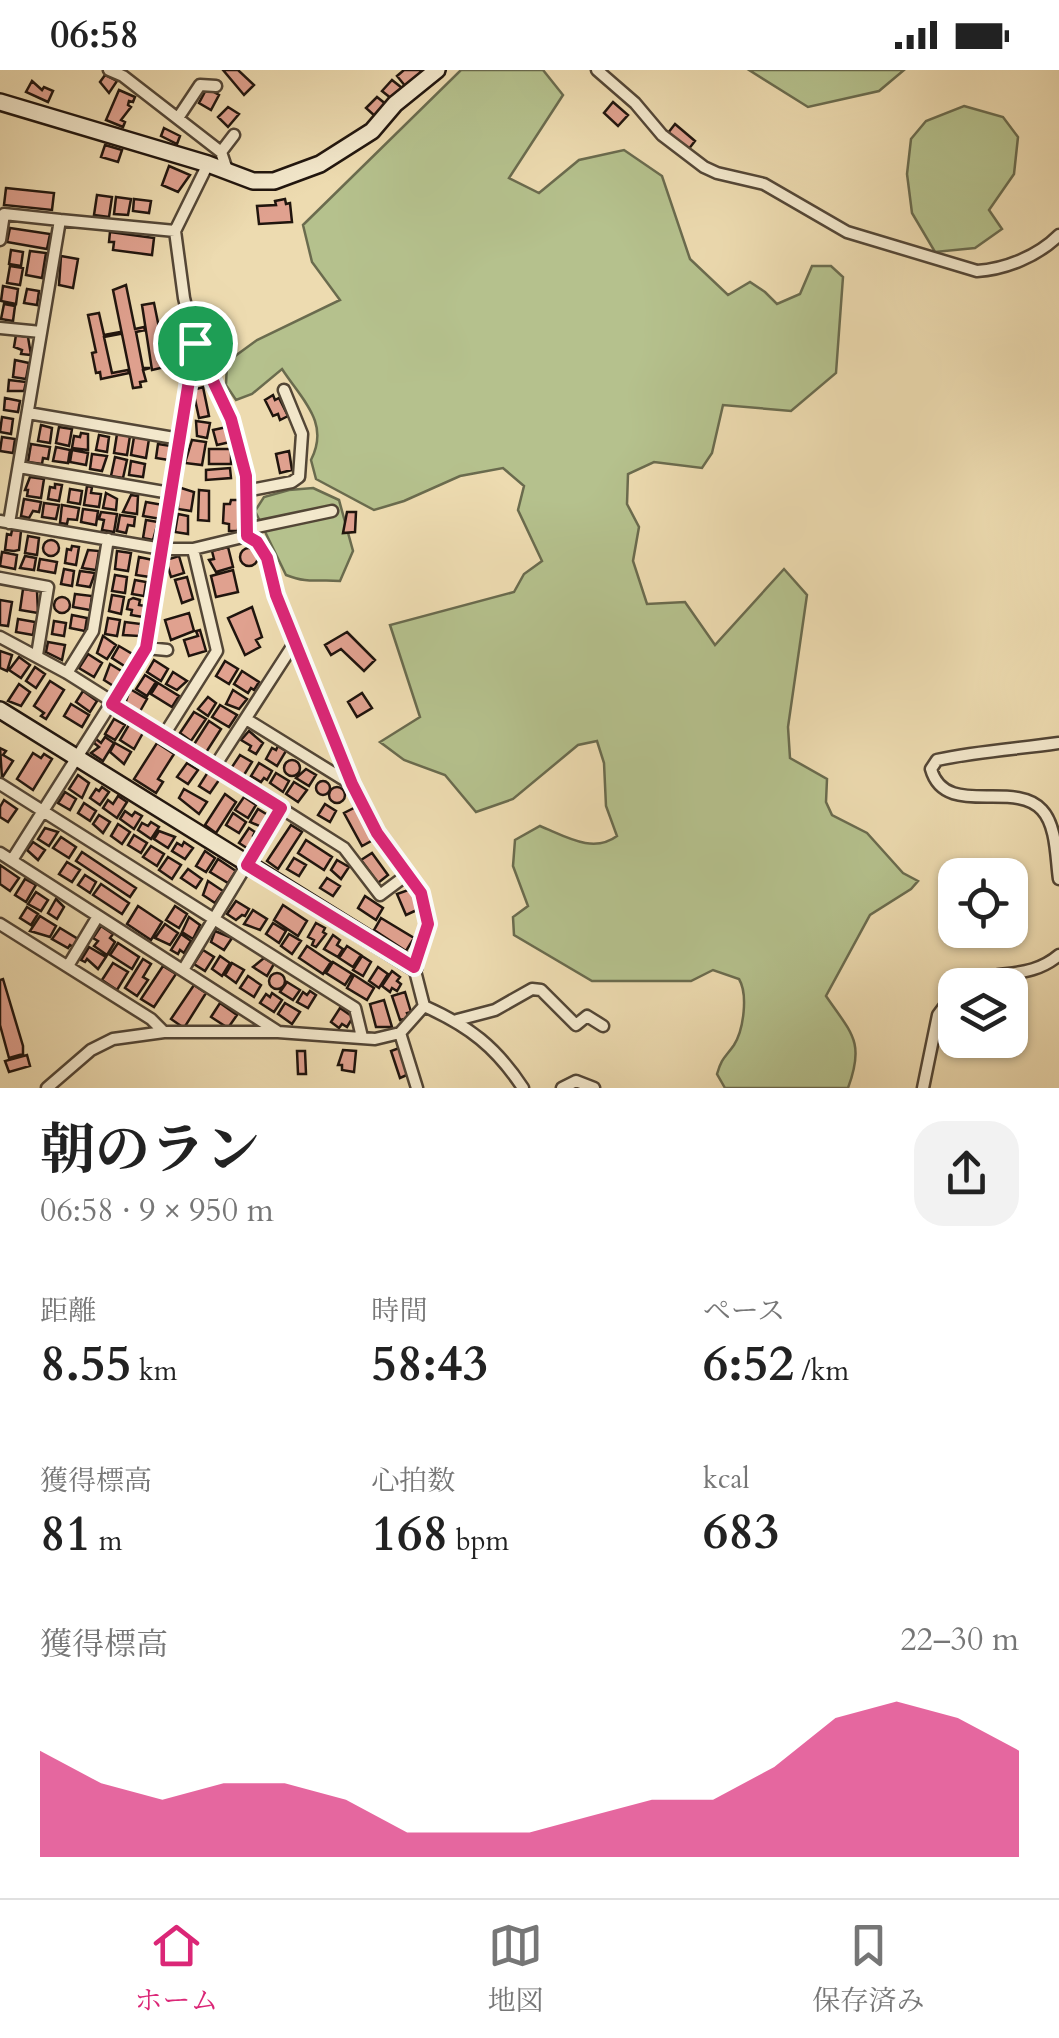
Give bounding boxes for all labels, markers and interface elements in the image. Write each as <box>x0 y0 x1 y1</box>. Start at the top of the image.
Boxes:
text: 06:58 <box>50 9 139 61</box>
pin <box>153 301 238 386</box>
icon: arrive <box>168 316 223 371</box>
map controls <box>938 858 1028 1058</box>
button: locate <box>938 858 1028 948</box>
button: layers <box>938 968 1028 1058</box>
text: 朝のラン <box>40 1114 260 1188</box>
button: share <box>914 1121 1019 1226</box>
text: 06:58 · 9 × 950 m <box>40 1189 274 1233</box>
text: 距離 <box>40 1292 96 1330</box>
text: 時間 <box>371 1292 427 1330</box>
text: ペース <box>703 1292 785 1330</box>
text: 8.55 <box>40 1330 131 1398</box>
text: 58:43 <box>371 1330 488 1398</box>
text: 6:52 <box>703 1330 794 1398</box>
text: km <box>131 1352 178 1390</box>
text: /km <box>794 1352 849 1390</box>
text: kcal <box>703 1460 750 1498</box>
text: 獲得標高 <box>40 1462 152 1500</box>
text: 心拍数 <box>371 1462 455 1500</box>
text: 683 <box>703 1498 780 1566</box>
text: 81 <box>40 1500 91 1568</box>
text: 168 <box>371 1500 448 1568</box>
text: m <box>91 1522 122 1560</box>
text: bpm <box>448 1522 509 1560</box>
text: 22–30 m <box>900 1618 1019 1662</box>
text: 獲得標高 <box>40 1623 168 1667</box>
tab: ホーム <box>134 1918 219 2020</box>
tab: 地図 <box>487 1918 544 2020</box>
tab: 保存済み <box>812 1918 925 2020</box>

